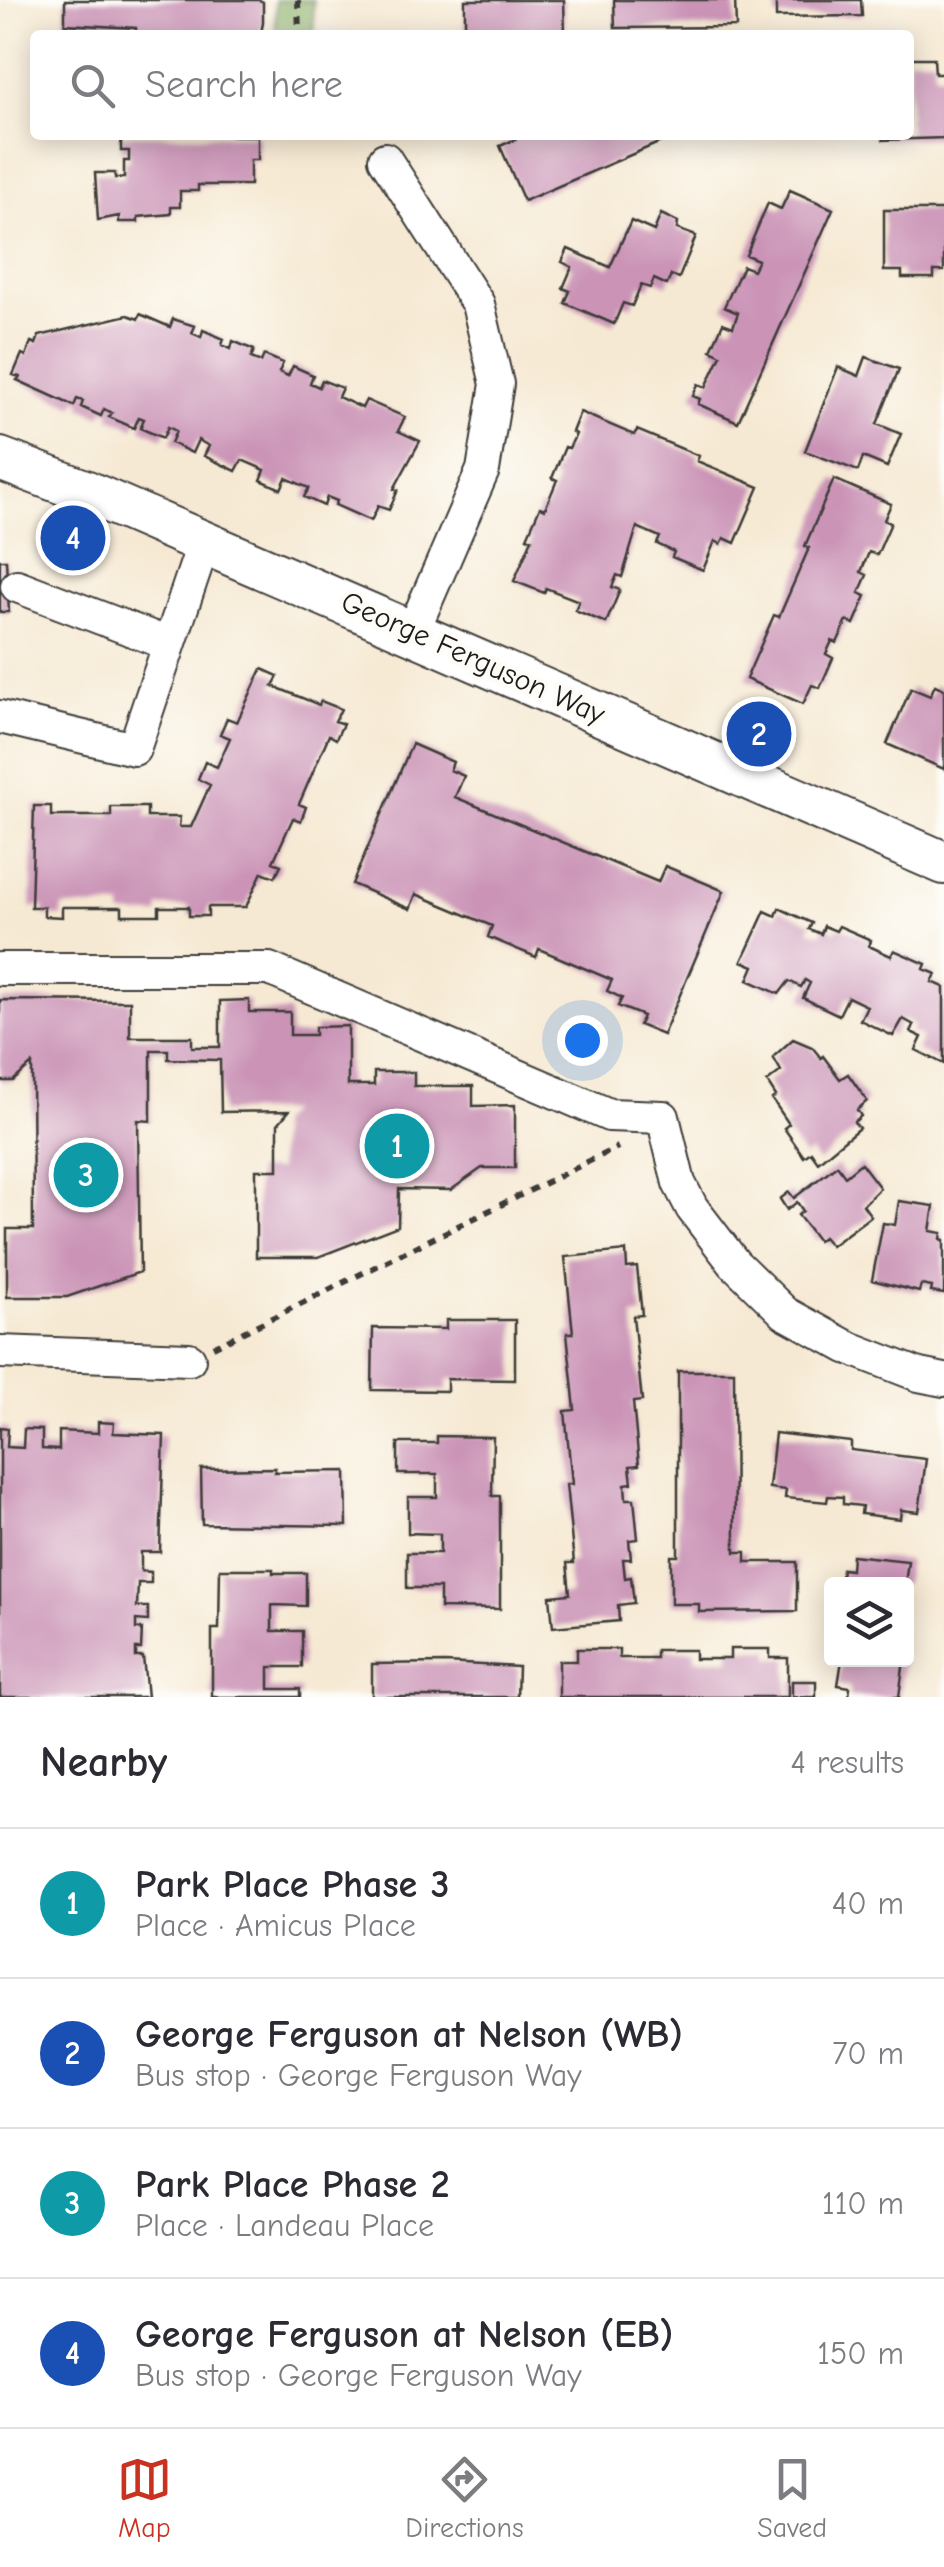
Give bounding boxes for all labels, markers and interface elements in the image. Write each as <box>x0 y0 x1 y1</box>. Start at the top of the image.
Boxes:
search box <box>30 30 914 140</box>
icon: search <box>65 58 120 113</box>
text: Search here <box>145 63 343 107</box>
pin: 4 <box>40 500 106 576</box>
street label: George Ferguson Way <box>336 584 611 732</box>
pin: 2 <box>726 696 792 772</box>
your location <box>557 1015 608 1066</box>
pin: 1 <box>364 1108 430 1184</box>
pin: 3 <box>54 1138 118 1212</box>
map controls <box>824 1577 914 1667</box>
button: layers <box>824 1577 914 1667</box>
text: Nearby <box>40 1738 167 1787</box>
text: 4 results <box>791 1744 904 1781</box>
text: Park Place Phase 3 <box>135 1863 449 1907</box>
text: 1 <box>66 1885 79 1922</box>
text: 40 m <box>832 1885 904 1922</box>
text: Place · Amicus Place <box>135 1907 416 1944</box>
text: George Ferguson at Nelson (WB) <box>135 2013 683 2057</box>
text: 2 <box>65 2035 80 2072</box>
text: 70 m <box>832 2035 904 2072</box>
text: Bus stop · George Ferguson Way <box>135 2057 582 2094</box>
text: Park Place Phase 2 <box>135 2163 450 2207</box>
text: 3 <box>65 2185 80 2222</box>
text: 110 m <box>822 2185 904 2222</box>
text: Place · Landeau Place <box>135 2207 434 2244</box>
text: George Ferguson at Nelson (EB) <box>135 2313 673 2357</box>
text: 4 <box>65 2335 80 2372</box>
text: 150 m <box>817 2335 904 2372</box>
text: Bus stop · George Ferguson Way <box>135 2357 582 2394</box>
tab: Map <box>117 2452 172 2544</box>
tab: Directions <box>405 2452 524 2544</box>
tab: Saved <box>757 2452 827 2544</box>

